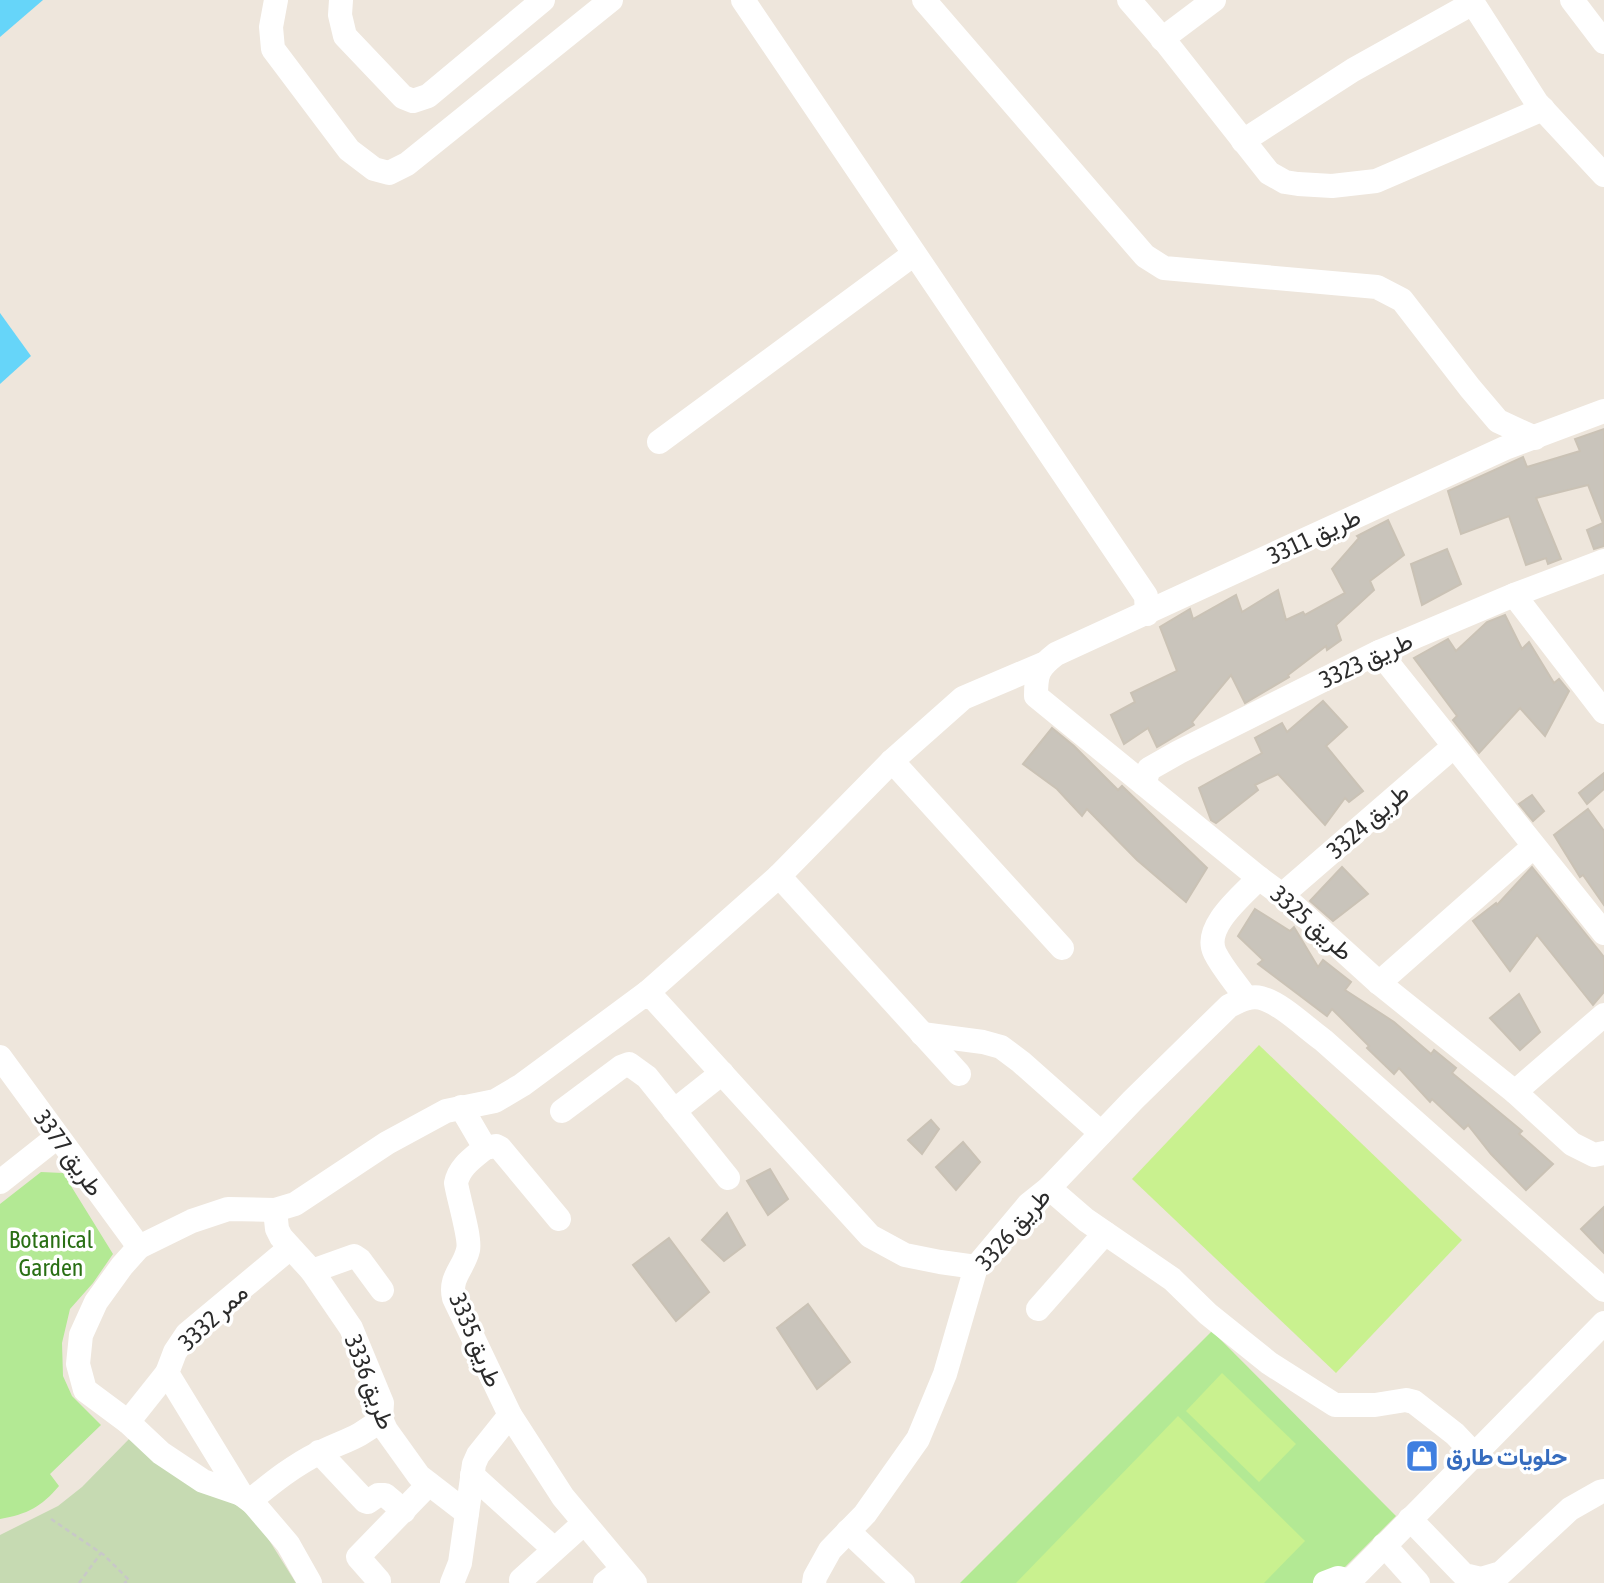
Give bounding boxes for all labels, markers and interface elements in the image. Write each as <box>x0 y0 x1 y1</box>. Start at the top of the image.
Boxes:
street label: طريق 3311 <box>1263 503 1366 571</box>
street label: طريق 3323 <box>1315 627 1418 695</box>
street label: طريق 3324 <box>1322 778 1416 865</box>
street label: طريق 3325 <box>1264 880 1358 967</box>
street label: طريق 3377 <box>27 1105 109 1202</box>
street label: طريق 3326 <box>970 1183 1057 1277</box>
park label: Botanical Garden <box>9 1226 94 1281</box>
street label: ممر 3332 <box>173 1278 254 1357</box>
street label: طريق 3335 <box>442 1289 508 1392</box>
street label: طريق 3336 <box>338 1331 400 1434</box>
shop icon: حلويات طارق <box>1403 1437 1441 1475</box>
place label: حلويات طارق <box>1446 1443 1567 1472</box>

